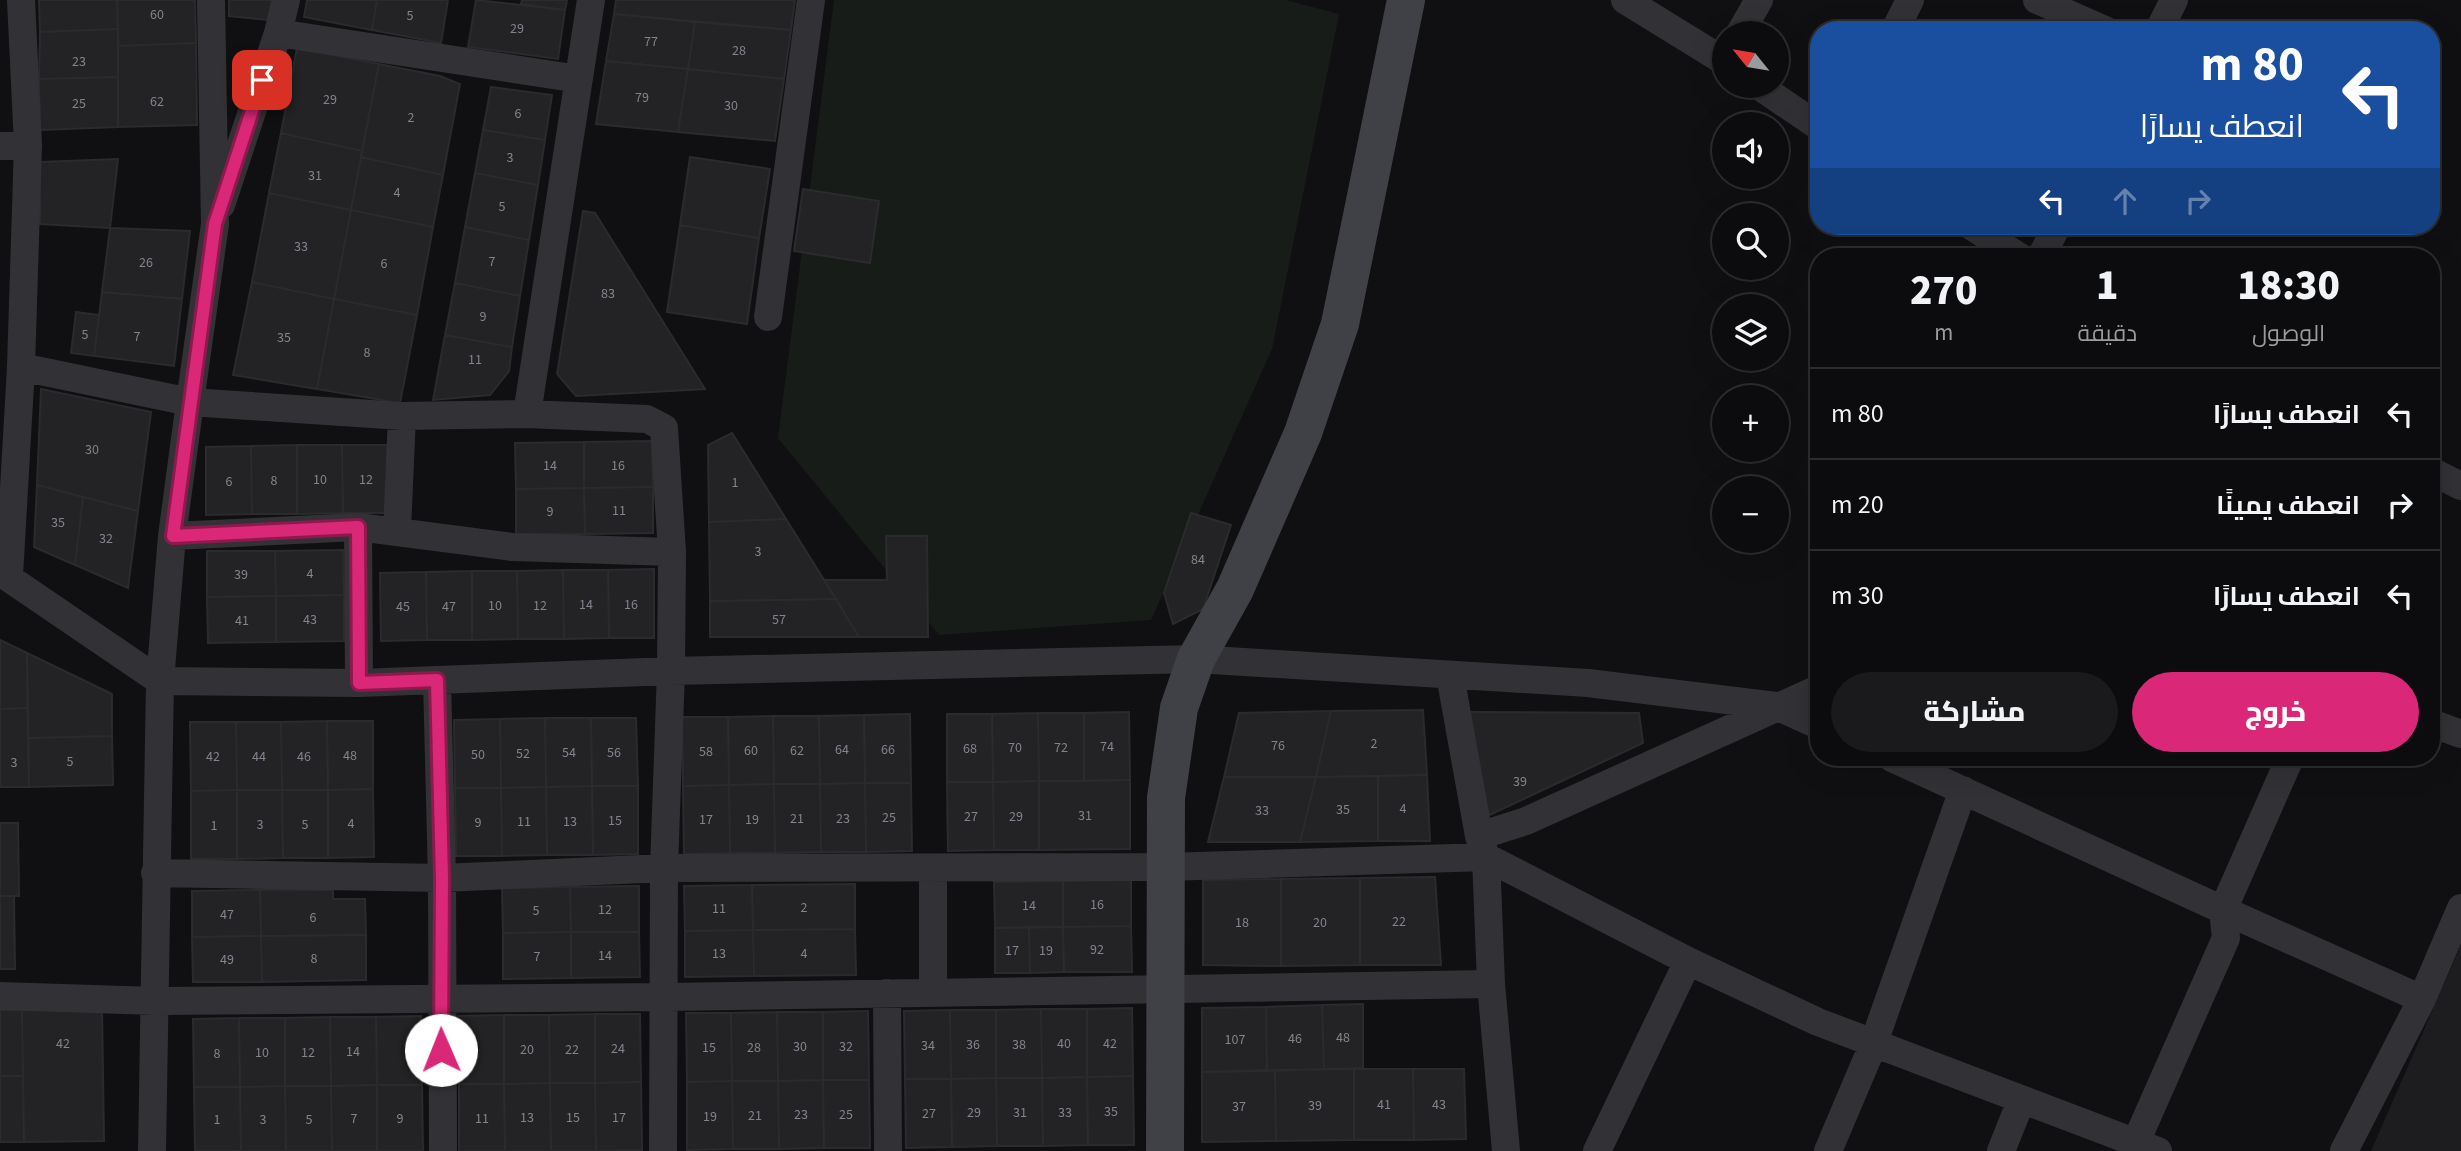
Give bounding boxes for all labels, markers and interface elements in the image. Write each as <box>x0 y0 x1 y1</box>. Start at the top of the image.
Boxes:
house number: 60 <box>150 5 164 25</box>
house number: 5 <box>407 6 414 26</box>
house number: 29 <box>510 19 524 39</box>
north arrow <box>1712 21 1788 98</box>
map controls <box>1712 21 1789 553</box>
text: 80 m <box>2200 30 2304 100</box>
house number: 77 <box>644 32 658 52</box>
house number: 28 <box>732 41 746 61</box>
icon: left <box>2328 49 2419 140</box>
pin <box>232 50 292 110</box>
house number: 23 <box>72 52 86 72</box>
icon: arrive <box>243 61 281 99</box>
house number: 79 <box>635 88 649 108</box>
house number: 29 <box>323 90 337 110</box>
house number: 62 <box>150 92 164 112</box>
house number: 25 <box>72 94 86 114</box>
house number: 30 <box>724 96 738 116</box>
house number: 6 <box>515 104 522 124</box>
text: انعطف يسارًا <box>2140 104 2304 150</box>
house number: 2 <box>408 108 415 128</box>
button: sound <box>1712 112 1789 189</box>
house number: 3 <box>507 148 514 168</box>
house number: 31 <box>308 166 322 186</box>
icon: left <box>2033 182 2071 220</box>
icon: ahead <box>2106 182 2144 220</box>
icon: right <box>2179 182 2217 220</box>
house number: 4 <box>394 183 401 203</box>
house number: 5 <box>499 197 506 217</box>
button: search <box>1712 203 1789 280</box>
house number: 33 <box>294 237 308 257</box>
house number: 7 <box>489 252 496 272</box>
house number: 26 <box>139 253 153 273</box>
house number: 6 <box>381 254 388 274</box>
text: 1 <box>2096 256 2119 316</box>
text: 18:30 <box>2237 256 2340 316</box>
text: 270 <box>1910 261 1977 321</box>
house number: 83 <box>601 284 615 304</box>
button: layers <box>1712 294 1789 371</box>
house number: 9 <box>480 307 487 327</box>
text: m <box>1934 316 1953 349</box>
text: دقيقة <box>2077 317 2137 350</box>
text: الوصول <box>2252 317 2325 350</box>
house number: 5 <box>82 325 89 345</box>
house number: 7 <box>134 327 141 347</box>
house number: 35 <box>277 328 291 348</box>
house number: 8 <box>364 343 371 363</box>
house number: 11 <box>468 350 482 370</box>
button: + <box>1712 385 1789 462</box>
text: 80 m <box>1831 395 1884 432</box>
icon: left <box>2381 395 2419 433</box>
text: انعطف يسارًا <box>2213 396 2360 433</box>
house number: 30 <box>85 440 99 460</box>
house number: 14 <box>543 456 557 476</box>
house number: 16 <box>611 456 625 476</box>
house number: 10 <box>313 470 327 490</box>
house number: 12 <box>359 470 373 490</box>
house number: 8 <box>271 471 278 491</box>
house number: 6 <box>226 472 233 492</box>
house number: 1 <box>732 473 739 493</box>
button: − <box>1712 476 1789 553</box>
text: 20 m <box>1831 486 1884 523</box>
icon: right <box>2381 486 2419 524</box>
text: انعطف يمينًا <box>2216 487 2360 524</box>
house number: 11 <box>612 501 626 521</box>
house number: 9 <box>547 502 554 522</box>
house number: 35 <box>51 513 65 533</box>
house number: 32 <box>99 529 113 549</box>
house number: 3 <box>755 542 762 562</box>
house number: 84 <box>1191 550 1205 570</box>
house number: 4 <box>307 564 314 584</box>
house number: 39 <box>234 565 248 585</box>
text: 30 m <box>1831 577 1884 614</box>
icon: left <box>2381 577 2419 615</box>
text: انعطف يسارًا <box>2213 578 2360 615</box>
house number: 14 <box>579 595 593 615</box>
house number: 16 <box>624 595 638 615</box>
house number: 10 <box>488 596 502 616</box>
house number: 12 <box>533 596 547 616</box>
house number: 45 <box>396 597 410 617</box>
house number: 47 <box>442 597 456 617</box>
house number: 43 <box>303 610 317 630</box>
house number: 57 <box>772 610 786 630</box>
house number: 41 <box>235 611 249 631</box>
button: مشاركة <box>1831 672 2118 752</box>
button: خروج <box>2132 672 2419 752</box>
house number: 2 <box>1371 734 1378 754</box>
house number: 76 <box>1271 736 1285 756</box>
house number: 74 <box>1100 737 1114 757</box>
house number: 70 <box>1008 738 1022 758</box>
house number: 72 <box>1054 738 1068 758</box>
house number: 68 <box>963 739 977 759</box>
house number: 64 <box>835 740 849 760</box>
house number: 66 <box>881 740 895 760</box>
house number: 60 <box>744 741 758 761</box>
house number: 62 <box>790 741 804 761</box>
house number: 58 <box>699 742 713 762</box>
house number: 54 <box>562 743 576 763</box>
house number: 56 <box>607 743 621 763</box>
house number: 52 <box>516 744 530 764</box>
house number: 50 <box>471 745 485 765</box>
house number: 48 <box>343 746 357 766</box>
house number: 42 <box>206 747 220 767</box>
house number: 44 <box>252 747 266 767</box>
house number: 46 <box>297 747 311 767</box>
house number: 5 <box>67 752 74 772</box>
house number: 3 <box>11 753 18 773</box>
house number: 39 <box>1513 772 1527 792</box>
house number: 4 <box>1400 799 1407 819</box>
house number: 35 <box>1336 800 1350 820</box>
house number: 33 <box>1255 801 1269 821</box>
house number: 31 <box>1078 806 1092 826</box>
house number: 27 <box>964 807 978 827</box>
house number: 29 <box>1009 807 1023 827</box>
house number: 25 <box>882 808 896 828</box>
house number: 21 <box>790 809 804 829</box>
house number: 23 <box>836 809 850 829</box>
house number: 17 <box>699 810 713 830</box>
house number: 19 <box>745 810 759 830</box>
house number: 15 <box>608 811 622 831</box>
house number: 11 <box>517 812 531 832</box>
house number: 13 <box>563 812 577 832</box>
house number: 9 <box>475 813 482 833</box>
house number: 4 <box>348 814 355 834</box>
house number: 3 <box>257 815 264 835</box>
house number: 5 <box>302 815 309 835</box>
house number: 1 <box>211 816 218 836</box>
house number: 16 <box>1090 895 1104 915</box>
house number: 14 <box>1022 896 1036 916</box>
house number: 2 <box>801 898 808 918</box>
house number: 11 <box>712 899 726 919</box>
house number: 12 <box>598 900 612 920</box>
house number: 5 <box>533 901 540 921</box>
house number: 47 <box>220 905 234 925</box>
house number: 6 <box>310 908 317 928</box>
house number: 22 <box>1392 912 1406 932</box>
house number: 18 <box>1235 913 1249 933</box>
house number: 20 <box>1313 913 1327 933</box>
house number: 92 <box>1090 940 1104 960</box>
house number: 17 <box>1005 941 1019 961</box>
house number: 19 <box>1039 941 1053 961</box>
house number: 13 <box>712 944 726 964</box>
house number: 4 <box>801 944 808 964</box>
house number: 14 <box>598 946 612 966</box>
house number: 7 <box>534 947 541 967</box>
house number: 8 <box>311 949 318 969</box>
house number: 49 <box>220 950 234 970</box>
position arrow <box>404 1013 478 1087</box>
house number: 48 <box>1336 1028 1350 1048</box>
house number: 46 <box>1288 1029 1302 1049</box>
house number: 107 <box>1225 1030 1245 1050</box>
house number: 42 <box>56 1034 70 1054</box>
house number: 40 <box>1057 1034 1071 1054</box>
house number: 42 <box>1103 1034 1117 1054</box>
house number: 36 <box>966 1035 980 1055</box>
house number: 38 <box>1012 1035 1026 1055</box>
house number: 34 <box>921 1036 935 1056</box>
house number: 30 <box>793 1037 807 1057</box>
house number: 32 <box>839 1037 853 1057</box>
house number: 15 <box>702 1038 716 1058</box>
house number: 28 <box>747 1038 761 1058</box>
house number: 24 <box>611 1039 625 1059</box>
house number: 20 <box>520 1040 534 1060</box>
house number: 22 <box>565 1040 579 1060</box>
house number: 14 <box>346 1042 360 1062</box>
house number: 10 <box>255 1043 269 1063</box>
house number: 12 <box>301 1043 315 1063</box>
house number: 8 <box>214 1044 221 1064</box>
house number: 41 <box>1377 1095 1391 1115</box>
house number: 43 <box>1432 1095 1446 1115</box>
house number: 39 <box>1308 1096 1322 1116</box>
house number: 37 <box>1232 1097 1246 1117</box>
house number: 35 <box>1104 1102 1118 1122</box>
house number: 29 <box>967 1103 981 1123</box>
house number: 31 <box>1013 1103 1027 1123</box>
house number: 33 <box>1058 1103 1072 1123</box>
house number: 27 <box>922 1104 936 1124</box>
house number: 23 <box>794 1105 808 1125</box>
house number: 25 <box>839 1105 853 1125</box>
house number: 21 <box>748 1106 762 1126</box>
house number: 19 <box>703 1107 717 1127</box>
house number: 13 <box>520 1108 534 1128</box>
house number: 15 <box>566 1108 580 1128</box>
house number: 17 <box>612 1108 626 1128</box>
house number: 7 <box>351 1109 358 1129</box>
house number: 9 <box>397 1109 404 1129</box>
house number: 11 <box>475 1109 489 1129</box>
house number: 1 <box>214 1110 221 1130</box>
house number: 3 <box>260 1110 267 1130</box>
house number: 5 <box>306 1110 313 1130</box>

